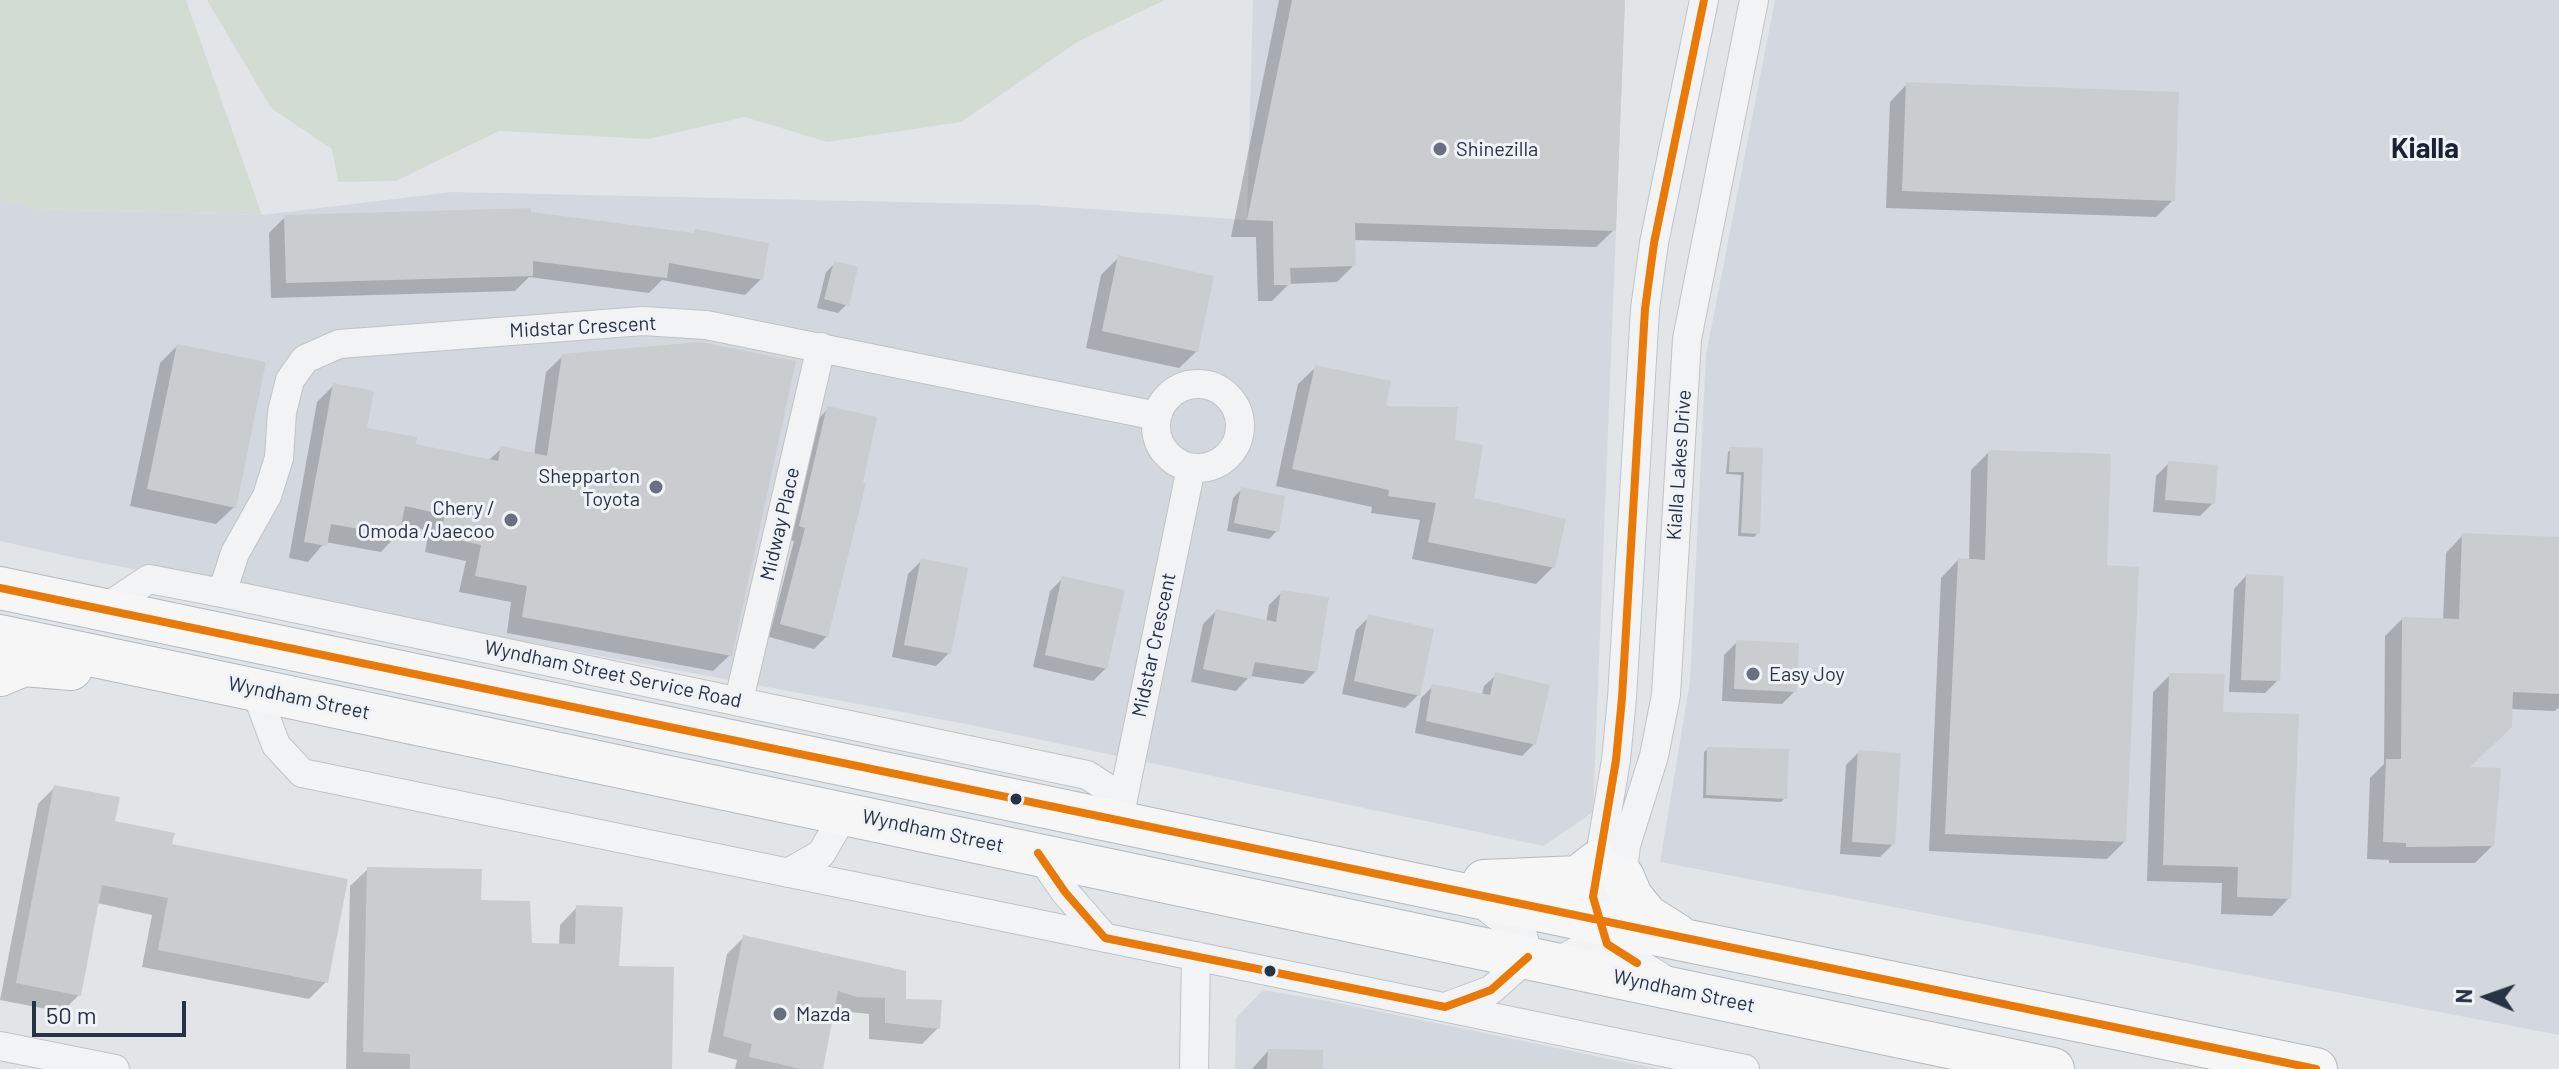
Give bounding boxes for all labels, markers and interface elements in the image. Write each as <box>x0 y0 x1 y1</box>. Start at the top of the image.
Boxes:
district label: Kialla <box>2391 132 2459 166</box>
place label: Shinezilla <box>1456 137 1538 161</box>
marker: Shinezilla <box>1431 140 1449 158</box>
street label: Midstar Crescent <box>509 311 657 343</box>
street label: Kialla Lakes Drive <box>1662 389 1696 541</box>
place label: Shepparton Toyota <box>539 464 640 511</box>
street label: Midway Place <box>755 465 805 583</box>
marker: Shepparton Toyota <box>647 478 665 496</box>
place label: Chery / Omoda /Jaecoo <box>358 496 495 543</box>
marker: Chery / Omoda /Jaecoo <box>502 511 520 529</box>
street label: Midstar Crescent <box>1127 571 1181 719</box>
street label: Wyndham Street Service Road <box>482 635 744 713</box>
place label: Easy Joy <box>1769 662 1845 686</box>
marker: Easy Joy <box>1744 665 1762 683</box>
street label: Wyndham Street <box>226 671 372 725</box>
unlabelled marker <box>1008 791 1024 807</box>
street label: Wyndham Street <box>860 804 1006 858</box>
north arrow <box>2447 957 2527 1037</box>
unlabelled marker <box>1262 963 1278 979</box>
street label: Wyndham Street <box>1611 964 1757 1018</box>
scale bar <box>36 985 190 1035</box>
text: N <box>2450 988 2476 1004</box>
text: 50 m <box>46 1000 97 1029</box>
place label: Mazda <box>796 1002 851 1026</box>
marker: Mazda <box>771 1005 789 1023</box>

